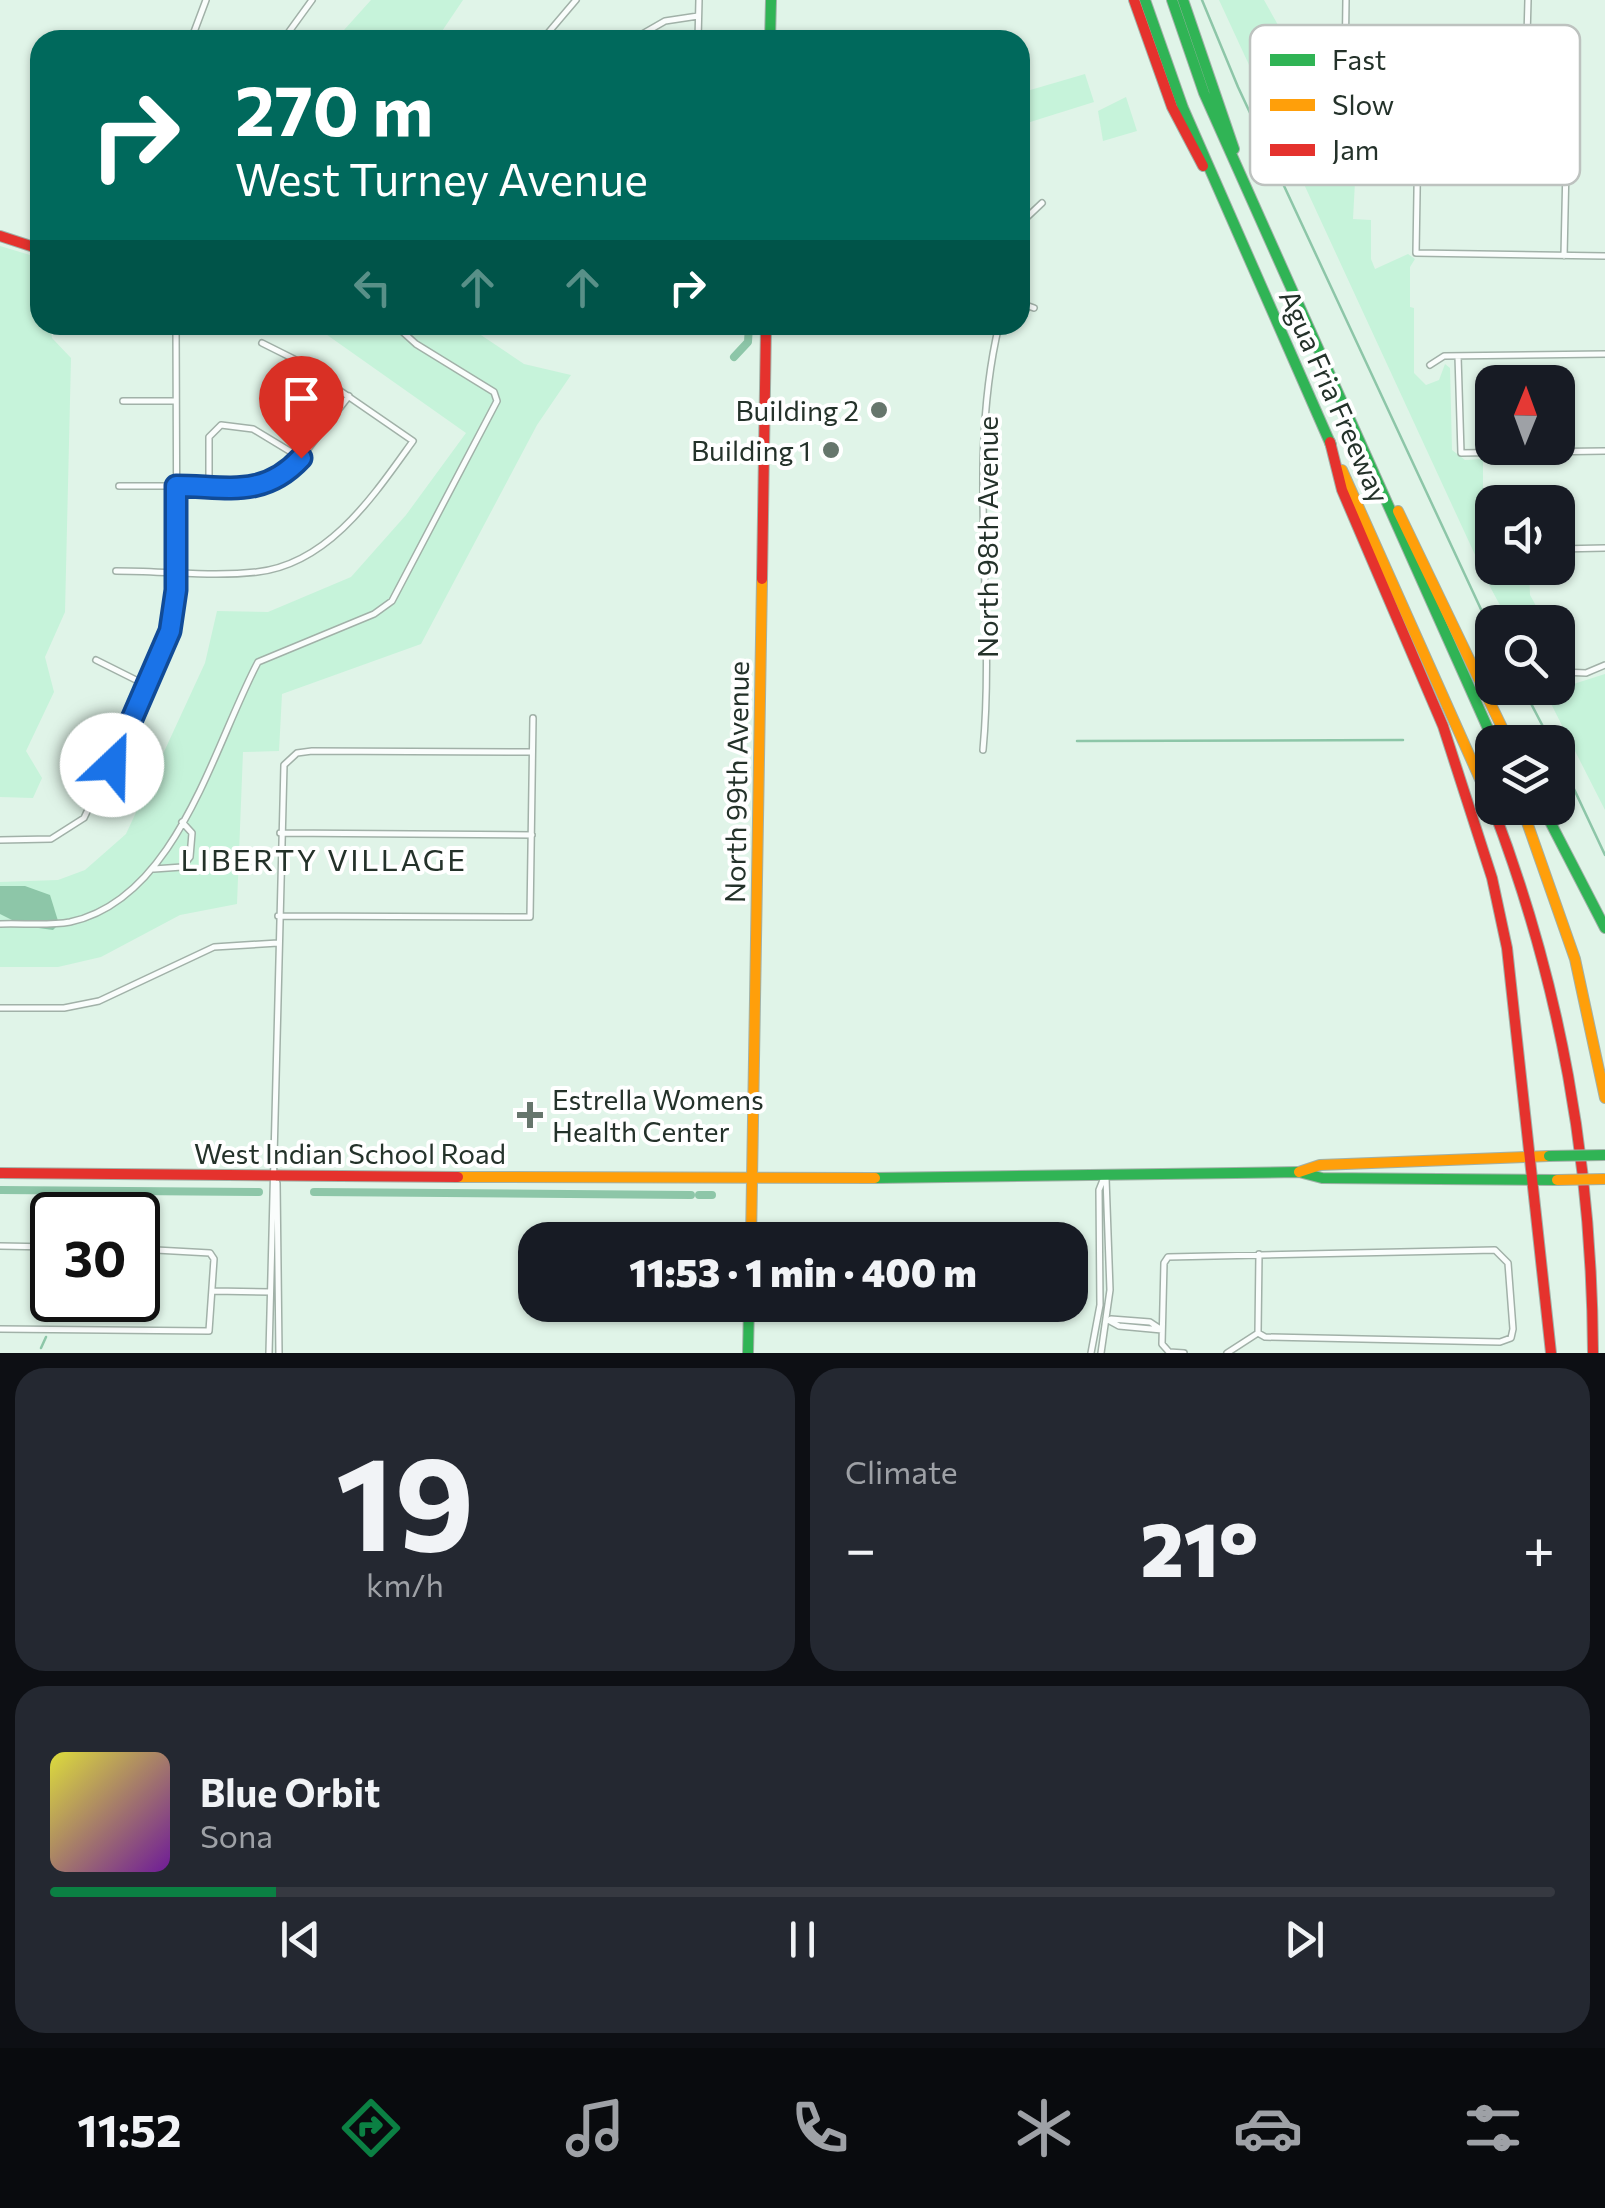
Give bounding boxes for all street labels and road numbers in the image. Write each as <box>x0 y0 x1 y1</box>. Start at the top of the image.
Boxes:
street label: Agua Fria Freeway <box>1273 284 1397 508</box>
street label: North 98th Avenue <box>970 416 1004 658</box>
street label: North 99th Avenue <box>717 661 755 903</box>
street label: West Indian School Road <box>194 1136 506 1170</box>

